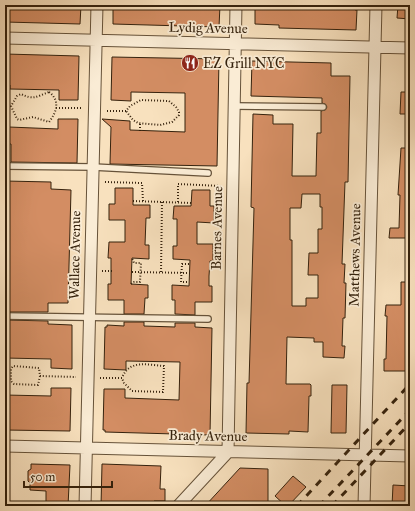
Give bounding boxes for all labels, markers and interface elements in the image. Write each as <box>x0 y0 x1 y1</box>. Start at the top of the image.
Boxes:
street label: Lydig Avenue <box>168 19 248 37</box>
restaurant icon: EZ Grill NYC <box>180 53 200 73</box>
place label: EZ Grill NYC <box>203 55 285 72</box>
street label: Barnes Avenue <box>208 186 226 270</box>
street label: Matthews Avenue <box>346 203 364 307</box>
street label: Wallace Avenue <box>66 210 84 300</box>
street label: Brady Avenue <box>168 427 248 445</box>
scale bar <box>24 463 112 489</box>
text: 50 m <box>30 470 55 484</box>

